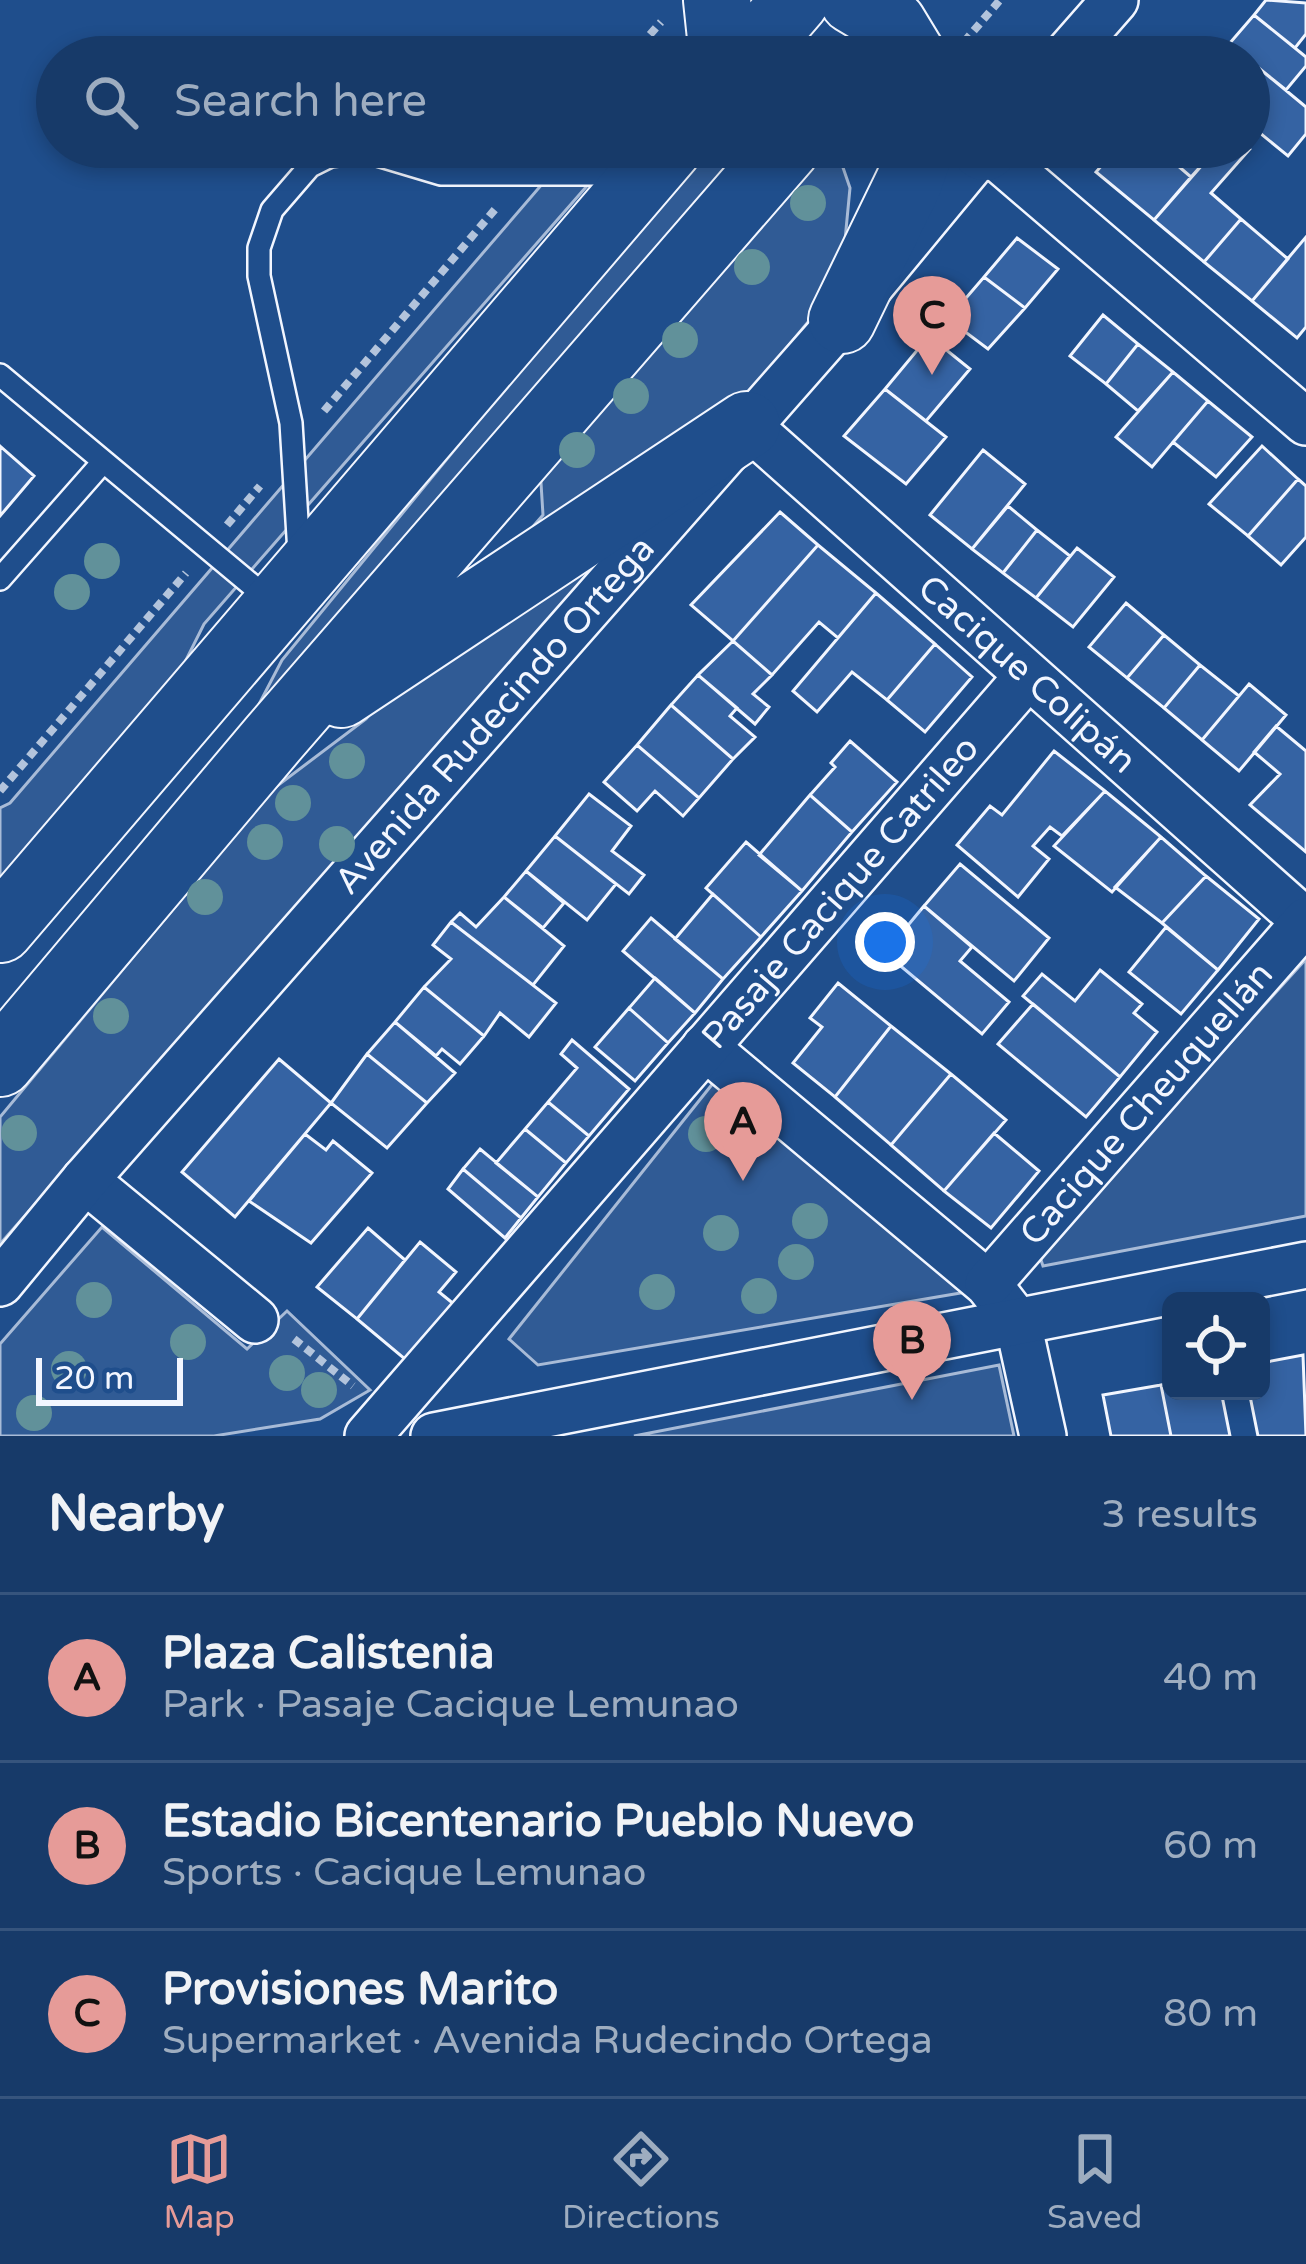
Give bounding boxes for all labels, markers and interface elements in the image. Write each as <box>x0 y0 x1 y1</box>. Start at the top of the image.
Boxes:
search box <box>36 36 1270 168</box>
icon: search <box>78 69 144 135</box>
text: Search here <box>174 75 427 129</box>
pin: C <box>893 276 971 375</box>
street label: Avenida Rudecindo Ortega <box>325 527 663 903</box>
street label: Cacique Colipán <box>909 566 1145 782</box>
street label: Pasaje Cacique Catrileo <box>693 727 988 1058</box>
your location <box>855 912 915 972</box>
street label: Cacique Cheuquellán <box>1011 953 1282 1254</box>
pin: A <box>704 1082 782 1181</box>
map controls <box>1162 1292 1270 1400</box>
button: locate <box>1162 1292 1270 1400</box>
pin: B <box>873 1301 951 1400</box>
scale bar <box>36 1352 183 1405</box>
text: 20 m <box>54 1359 134 1398</box>
text: Nearby <box>48 1483 225 1545</box>
text: 3 results <box>1101 1491 1258 1538</box>
text: Plaza Calistenia <box>162 1627 495 1681</box>
text: A <box>72 1654 102 1701</box>
text: 40 m <box>1163 1654 1258 1701</box>
text: Park · Pasaje Cacique Lemunao <box>162 1681 739 1728</box>
text: Estadio Bicentenario Pueblo Nuevo <box>162 1795 914 1849</box>
text: B <box>73 1822 101 1869</box>
text: 60 m <box>1163 1822 1258 1869</box>
text: Sports · Cacique Lemunao <box>162 1849 646 1896</box>
text: Provisiones Marito <box>162 1963 558 2017</box>
text: C <box>73 1990 101 2037</box>
text: 80 m <box>1163 1990 1258 2037</box>
text: Supermarket · Avenida Rudecindo Ortega <box>162 2017 933 2064</box>
tab: Map <box>164 2126 235 2237</box>
tab: Directions <box>562 2126 720 2237</box>
tab: Saved <box>1047 2126 1142 2237</box>

